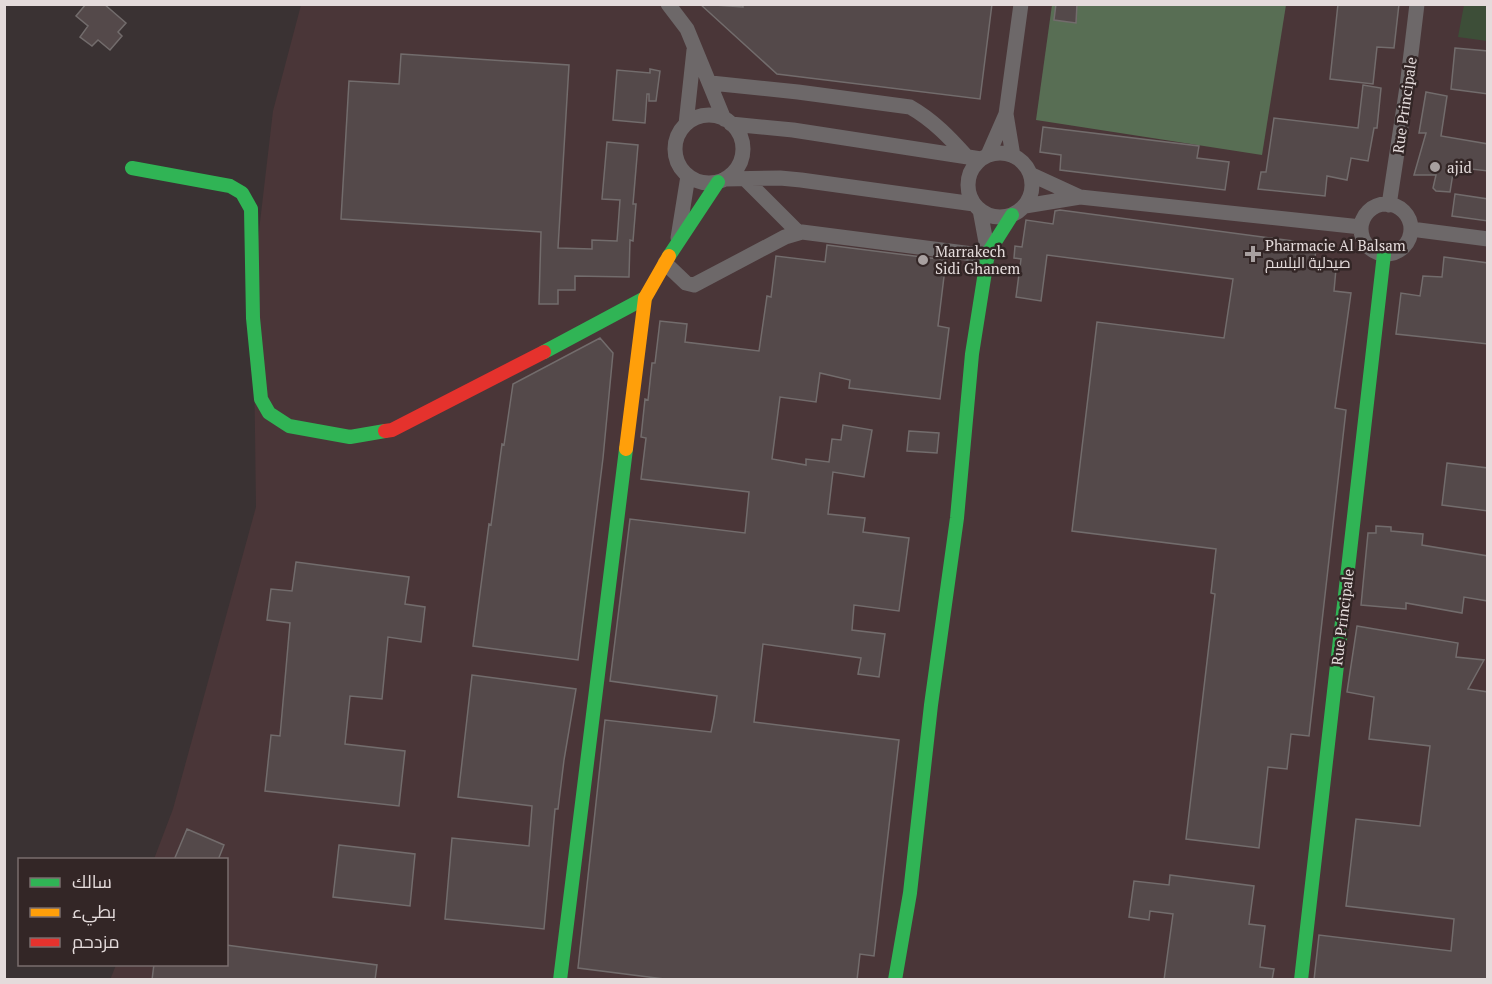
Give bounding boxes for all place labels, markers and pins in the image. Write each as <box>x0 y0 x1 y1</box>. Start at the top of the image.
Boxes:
place label: ajid <box>1447 157 1472 177</box>
marker: ajid <box>1428 160 1442 174</box>
place label: Pharmacie Al Balsam صيدلية البلسم <box>1265 235 1406 273</box>
place label: Marrakech Sidi Ghanem <box>935 241 1020 278</box>
marker: Pharmacie Al Balsam صيدلية البلسم <box>1246 247 1260 261</box>
marker: Marrakech Sidi Ghanem <box>916 253 930 267</box>

